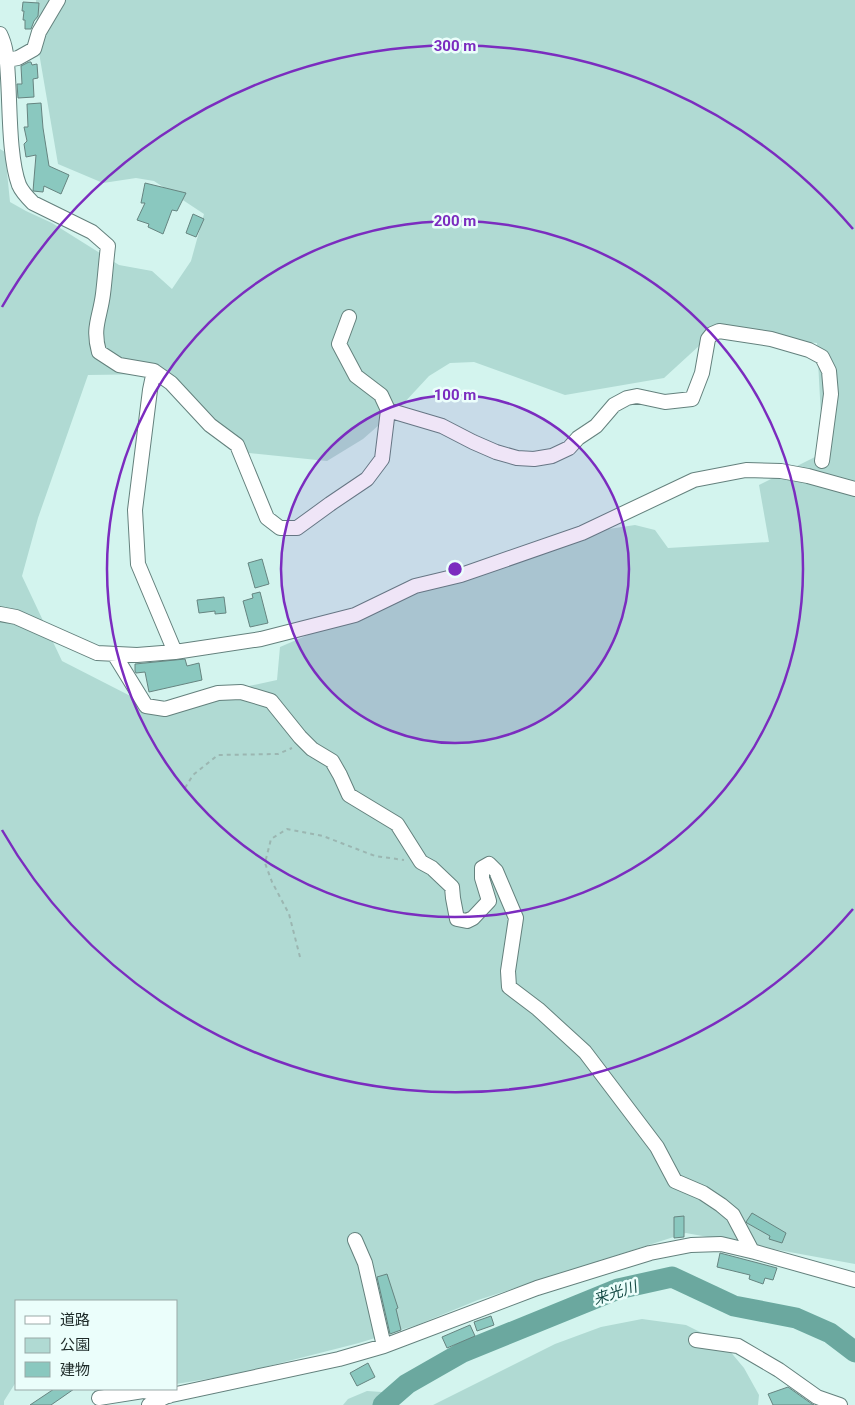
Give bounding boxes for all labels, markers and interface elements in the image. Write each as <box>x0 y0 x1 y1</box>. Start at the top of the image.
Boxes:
text: 300 m <box>434 37 476 55</box>
text: 200 m <box>434 212 476 230</box>
text: 100 m <box>434 386 476 404</box>
centre of rings <box>446 560 464 578</box>
water label: 来光川 <box>591 1277 641 1309</box>
legend <box>15 1300 178 1390</box>
text: 道路 <box>60 1311 90 1329</box>
text: 公園 <box>60 1336 90 1354</box>
text: 建物 <box>60 1361 90 1379</box>

